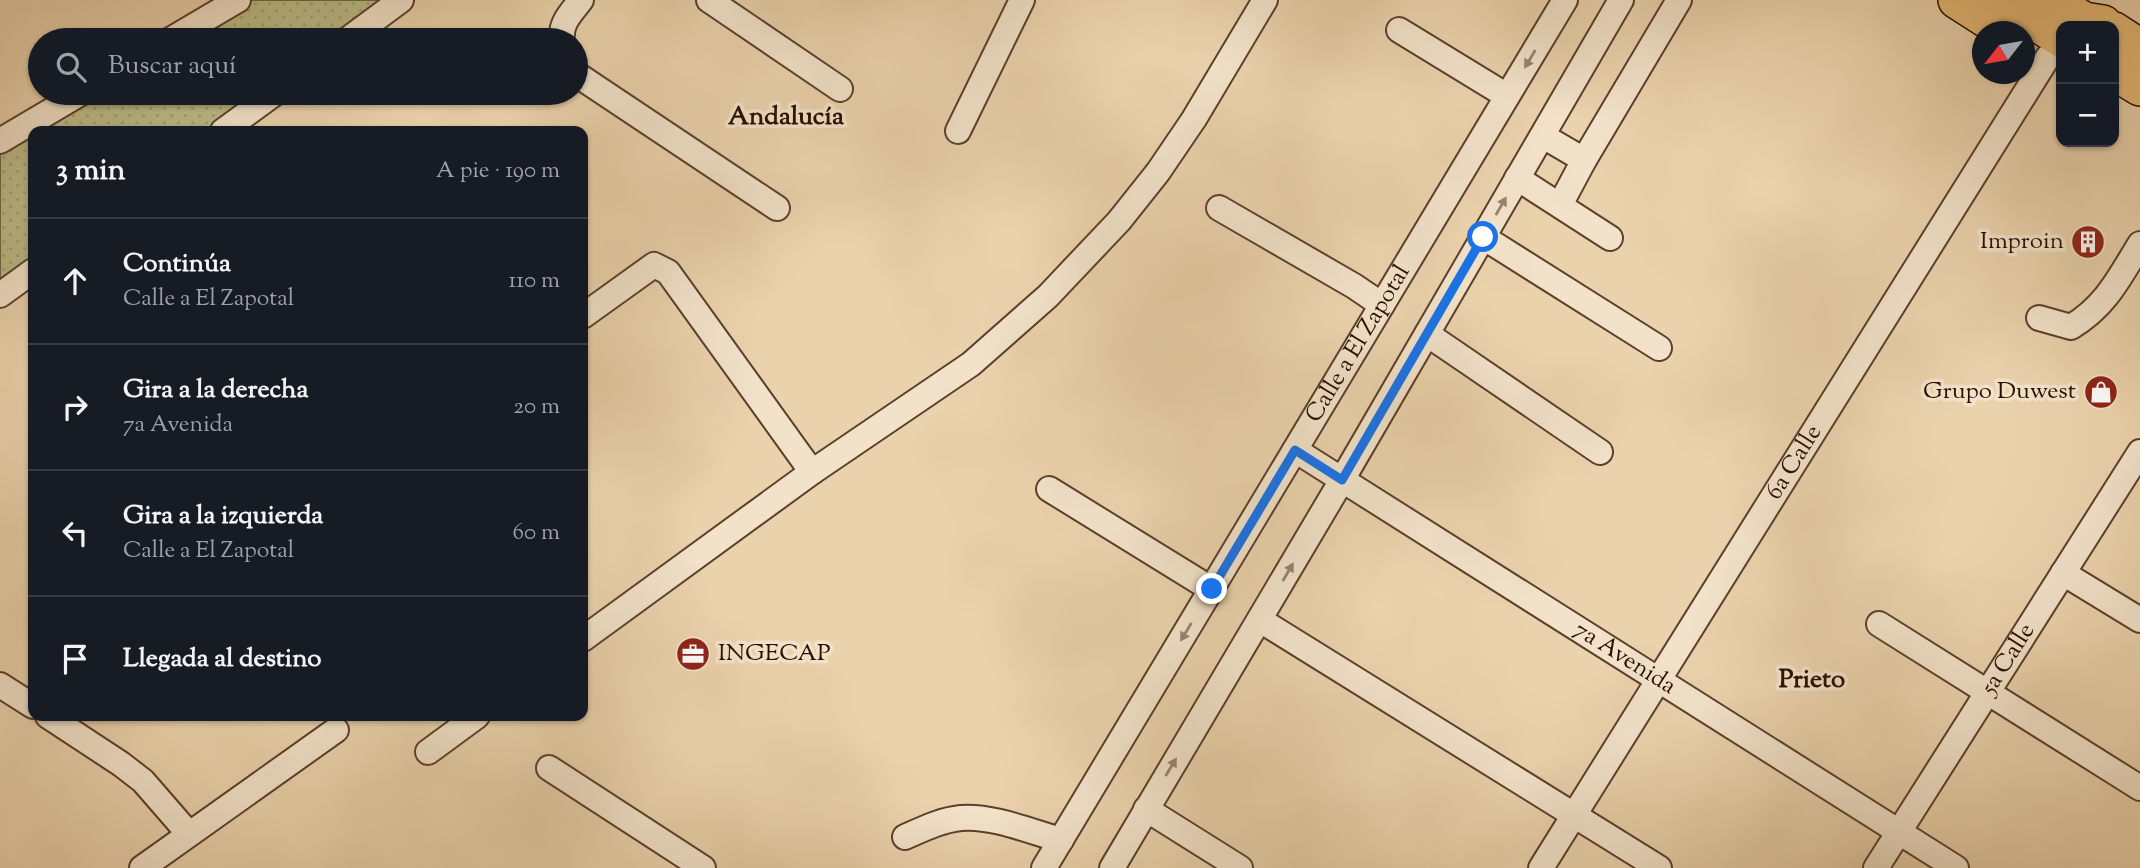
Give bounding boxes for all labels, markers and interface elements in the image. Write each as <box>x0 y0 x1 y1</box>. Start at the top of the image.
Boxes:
north arrow <box>1972 21 2035 84</box>
map controls <box>2056 21 2119 147</box>
button: + <box>2056 21 2119 84</box>
search box <box>28 28 588 105</box>
icon: search <box>52 48 90 86</box>
text: Buscar aquí <box>108 48 237 85</box>
one-way arrow <box>1523 49 1536 68</box>
button: − <box>2056 84 2119 147</box>
district label: Andalucía <box>728 99 844 136</box>
text: 3 min <box>56 150 126 193</box>
text: A pie · 190 m <box>436 155 560 188</box>
one-way arrow <box>1495 196 1508 215</box>
route start <box>1467 221 1498 252</box>
building icon: Improin <box>2069 223 2107 261</box>
place label: Improin <box>1980 225 2064 259</box>
text: Continúa <box>123 246 231 283</box>
street label: Calle a El Zapotal <box>1298 258 1419 430</box>
icon: ahead <box>56 262 94 300</box>
text: 110 m <box>509 265 560 298</box>
text: Calle a El Zapotal <box>123 283 294 316</box>
text: Gira a la derecha <box>123 372 308 409</box>
shop icon: Grupo Duwest <box>2082 373 2120 411</box>
place label: Grupo Duwest <box>1923 375 2076 409</box>
icon: right <box>56 388 94 426</box>
text: 20 m <box>513 391 560 424</box>
text: 7a Avenida <box>123 409 233 442</box>
street label: 6a Calle <box>1758 419 1831 507</box>
text: Gira a la izquierda <box>123 498 323 535</box>
icon: left <box>56 514 94 552</box>
text: 60 m <box>512 517 560 550</box>
text: Calle a El Zapotal <box>123 535 294 568</box>
one-way arrow <box>1282 562 1294 581</box>
route end <box>1196 573 1227 604</box>
street label: 7a Avenida <box>1567 613 1682 704</box>
street label: 5a Calle <box>1972 617 2044 704</box>
one-way arrow <box>1180 622 1192 641</box>
office icon: INGECAP <box>674 635 712 673</box>
place label: INGECAP <box>718 637 831 671</box>
icon: arrive <box>56 640 94 678</box>
text: Llegada al destino <box>123 641 321 678</box>
district label: Prieto <box>1779 662 1845 699</box>
one-way arrow <box>1165 757 1178 776</box>

